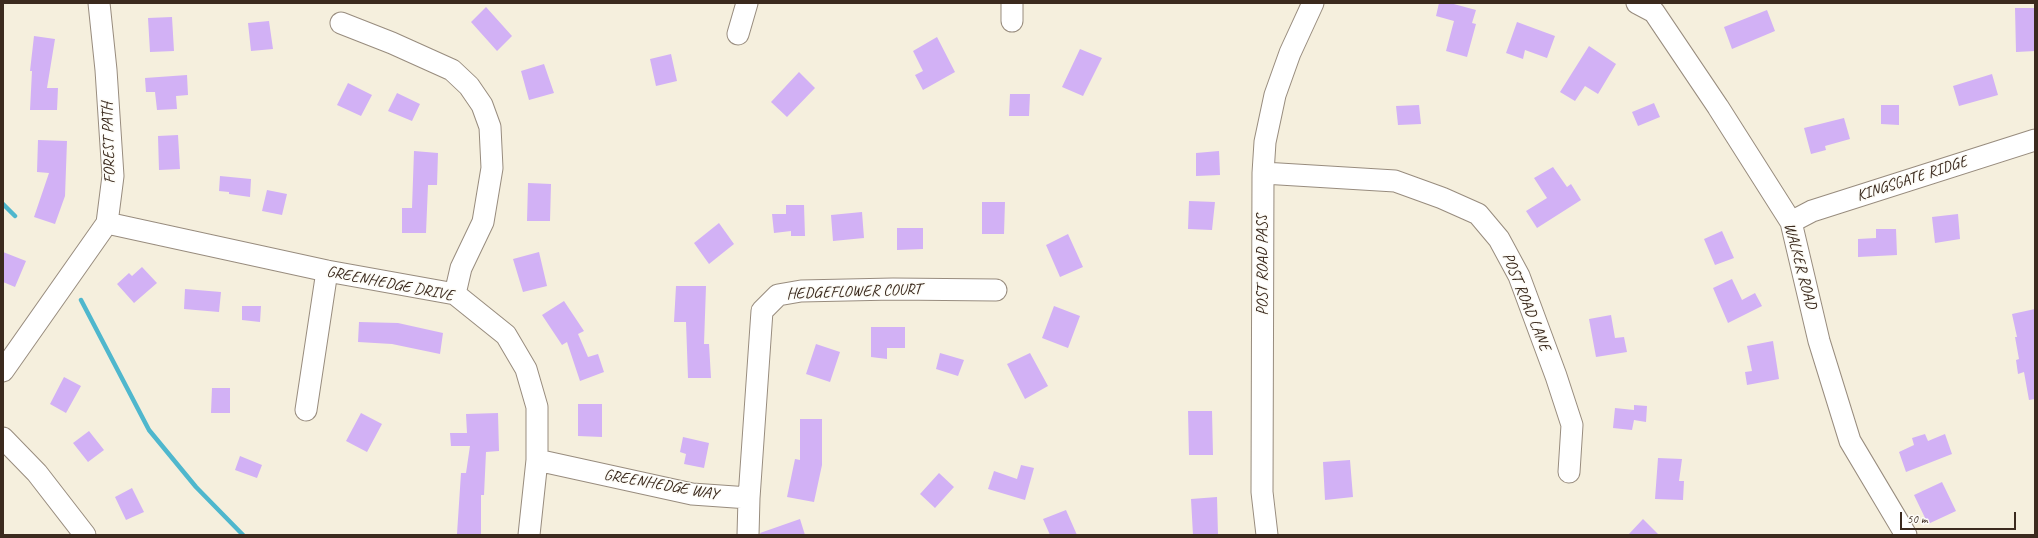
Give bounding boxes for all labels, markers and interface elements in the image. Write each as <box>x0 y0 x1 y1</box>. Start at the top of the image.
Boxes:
street label: FOREST PATH <box>98 102 120 184</box>
street label: KINGSGATE RIDGE <box>1854 152 1970 206</box>
street label: POST ROAD PASS <box>1253 215 1273 315</box>
street label: WALKER ROAD <box>1779 221 1821 311</box>
street label: POST ROAD LANE <box>1498 250 1554 354</box>
street label: GREENHEDGE DRIVE <box>325 262 455 306</box>
street label: HEDGEFLOWER COURT <box>786 280 922 304</box>
street label: GREENHEDGE WAY <box>602 466 720 504</box>
scale bar <box>1902 504 2018 530</box>
text: 50 m <box>1907 511 1927 527</box>

